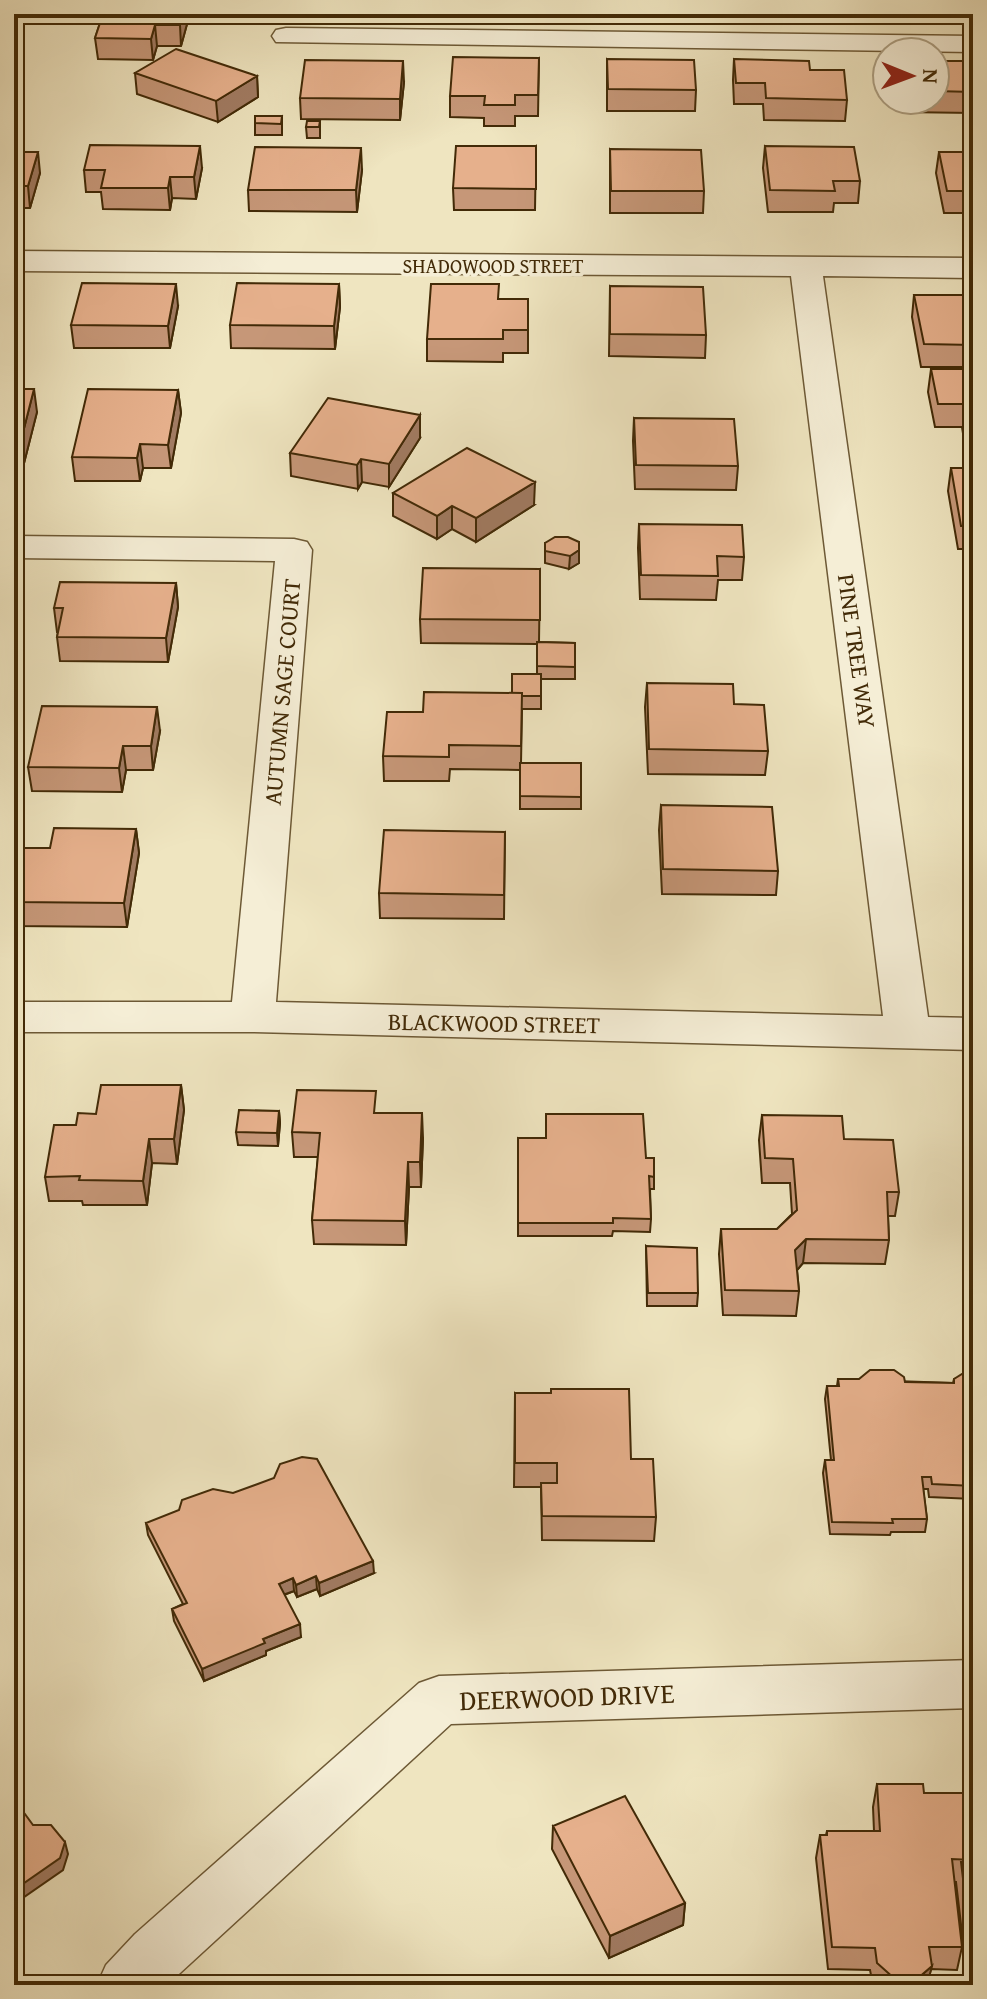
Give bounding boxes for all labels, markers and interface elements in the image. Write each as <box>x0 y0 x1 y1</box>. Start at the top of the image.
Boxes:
north arrow <box>871 36 951 116</box>
text: N <box>915 69 947 84</box>
street label: SHADOWOOD STREET <box>403 251 583 280</box>
street label: PINE TREE WAY <box>829 572 885 730</box>
street label: AUTUMN SAGE COURT <box>255 577 309 807</box>
street label: BLACKWOOD STREET <box>388 1004 600 1042</box>
street label: DEERWOOD DRIVE <box>459 1672 675 1720</box>

